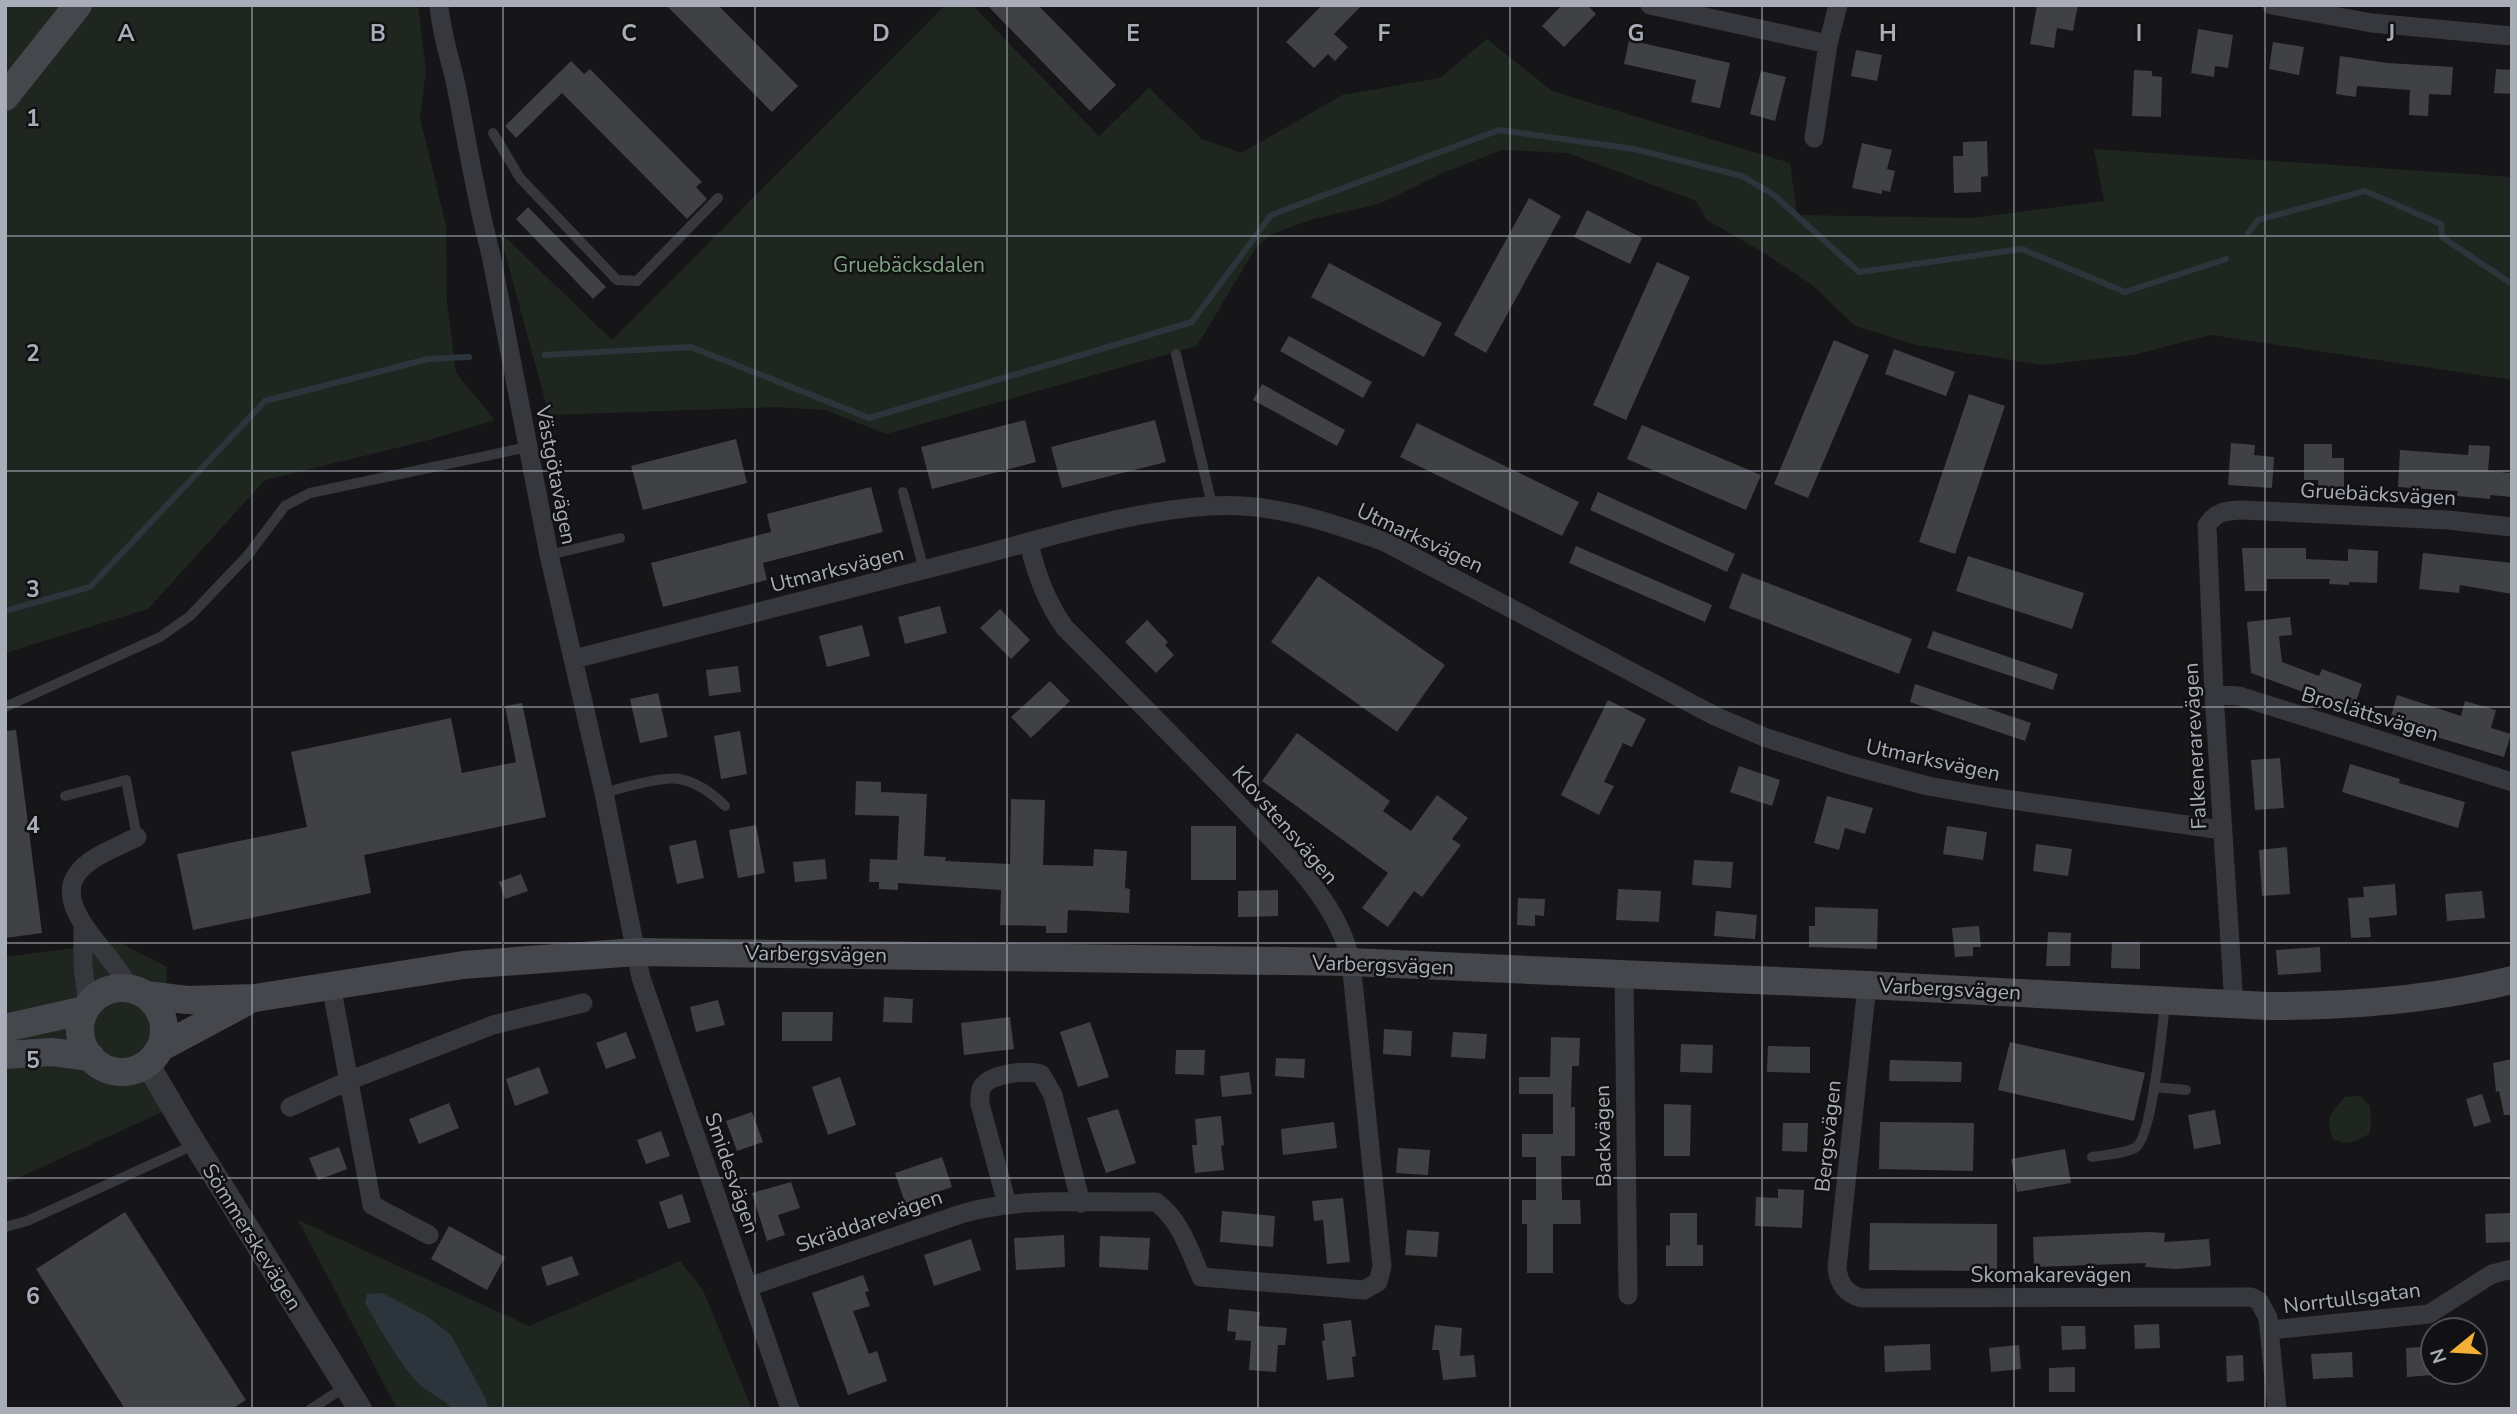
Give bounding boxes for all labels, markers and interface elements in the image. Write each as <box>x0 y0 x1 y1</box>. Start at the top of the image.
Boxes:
text: A <box>117 18 135 49</box>
text: B <box>370 18 386 49</box>
text: C <box>621 18 637 49</box>
text: D <box>872 18 890 49</box>
text: E <box>1126 18 1140 49</box>
text: F <box>1378 18 1391 49</box>
text: G <box>1628 18 1644 49</box>
text: H <box>1879 18 1897 49</box>
text: I <box>2136 18 2142 49</box>
text: J <box>2386 18 2395 49</box>
text: 1 <box>26 103 40 134</box>
park label: Gruebäcksdalen <box>833 251 985 279</box>
text: 2 <box>26 338 40 369</box>
street label: Västgötavägen <box>529 402 583 547</box>
street label: Gruebäcksvägen <box>2299 476 2457 512</box>
street label: Utmarksvägen <box>1352 496 1488 580</box>
street label: Utmarksvägen <box>767 539 907 599</box>
text: 3 <box>26 574 40 605</box>
street label: Falkenerarevägen <box>2177 662 2213 830</box>
street label: Broslättsvägen <box>2298 680 2442 748</box>
street label: Utmarksvägen <box>1863 732 2003 788</box>
street label: Klovstensvägen <box>1226 760 1344 890</box>
text: 4 <box>26 810 40 841</box>
street label: Varbergsvägen <box>744 939 887 969</box>
street label: Varbergsvägen <box>1311 948 1454 981</box>
street label: Varbergsvägen <box>1877 971 2022 1007</box>
text: 5 <box>26 1045 40 1076</box>
street label: Bergsvägen <box>1808 1079 1848 1193</box>
street label: Backvägen <box>1588 1085 1618 1187</box>
street label: Smidesvägen <box>698 1109 766 1237</box>
street label: Sömmerskevägen <box>196 1158 308 1316</box>
street label: Skräddarevägen <box>792 1183 946 1259</box>
street label: Skomakarevägen <box>1970 1261 2132 1289</box>
street label: Norrtullsgatan <box>2282 1276 2422 1320</box>
text: 6 <box>26 1281 40 1312</box>
north arrow <box>2419 1316 2489 1386</box>
text: N <box>2424 1345 2453 1367</box>

